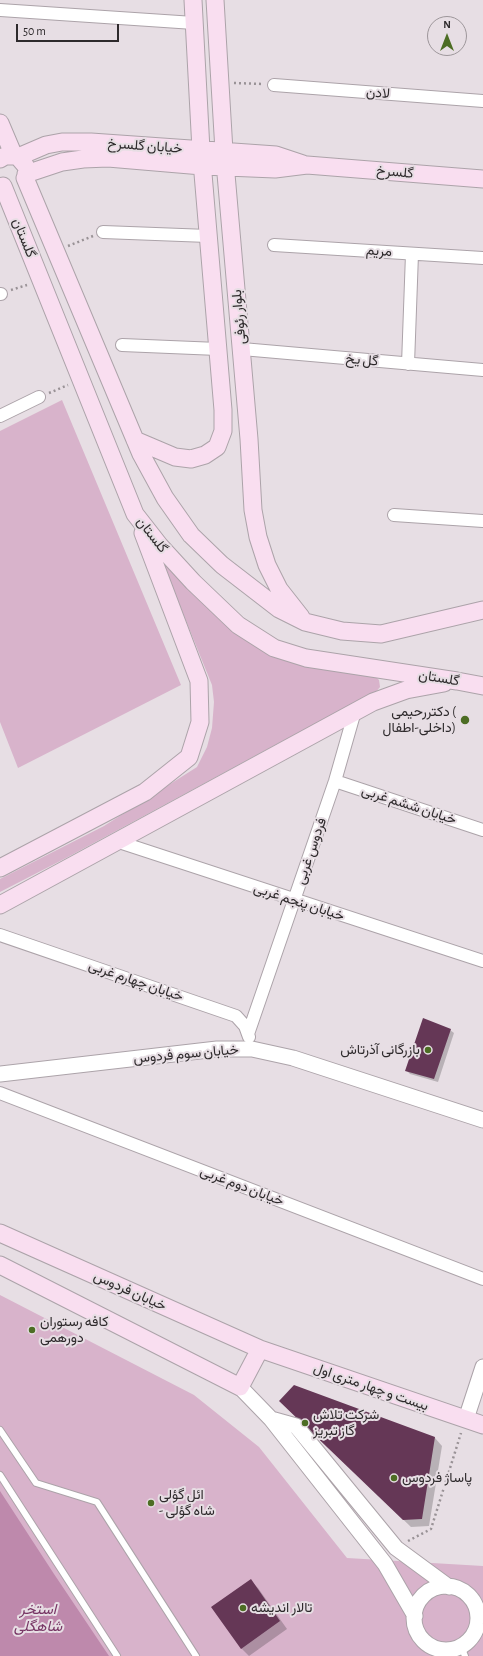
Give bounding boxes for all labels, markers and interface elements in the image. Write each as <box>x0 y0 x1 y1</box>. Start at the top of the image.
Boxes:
scale bar <box>18 16 121 42</box>
north arrow <box>427 16 467 56</box>
text: N <box>443 19 451 30</box>
text: 50 m <box>23 25 46 37</box>
street label: لادن <box>365 84 391 102</box>
street label: خیابان گلسرخ <box>107 135 183 157</box>
street label: گلسرخ <box>376 162 414 182</box>
street label: گلستان <box>9 216 39 260</box>
street label: مریم <box>365 242 393 260</box>
street label: بلوار رئوفی <box>228 289 250 345</box>
street label: گل یخ <box>345 350 379 370</box>
street label: گلستان <box>133 514 171 556</box>
street label: گلستان <box>417 666 461 690</box>
place label: دکتررحیمی ( داخلی-اطفال) <box>383 704 456 736</box>
marker: دکتررحیمی ( داخلی-اطفال) <box>459 714 471 726</box>
street label: خیابان ششم غربی <box>360 782 458 828</box>
street label: فردوس غربی <box>292 815 330 887</box>
street label: خیابان پنجم غربی <box>252 879 346 925</box>
street label: خیابان چهارم غربی <box>86 957 186 1005</box>
street label: خیابان سوم فردوس <box>133 1041 239 1067</box>
place label: بازرگانی آذرتاش <box>340 1042 420 1058</box>
marker: بازرگانی آذرتاش <box>423 1045 433 1055</box>
street label: خیابان دوم غربی <box>198 1162 286 1210</box>
street label: خیابان فردوس <box>91 1267 169 1315</box>
place label: کافه رستوران دورهمی <box>40 1314 108 1346</box>
marker: کافه رستوران دورهمی <box>27 1325 37 1335</box>
street label: بیست و چهار متری اول <box>311 1359 431 1415</box>
place label: شرکت تلاش گاز تبریز <box>313 1407 379 1440</box>
marker: شرکت تلاش گاز تبریز <box>300 1418 310 1428</box>
place label: پاساژ فردوس <box>402 1470 472 1486</box>
marker: پاساژ فردوس <box>389 1473 399 1483</box>
place label: ائل گؤلی - شاه گؤلی <box>159 1487 215 1520</box>
marker: ائل گؤلی - شاه گؤلی <box>146 1498 156 1508</box>
water label: استخر شاهگلی <box>14 1600 62 1635</box>
place label: تالار اندیشه <box>251 1600 312 1616</box>
marker: تالار اندیشه <box>238 1603 248 1613</box>

